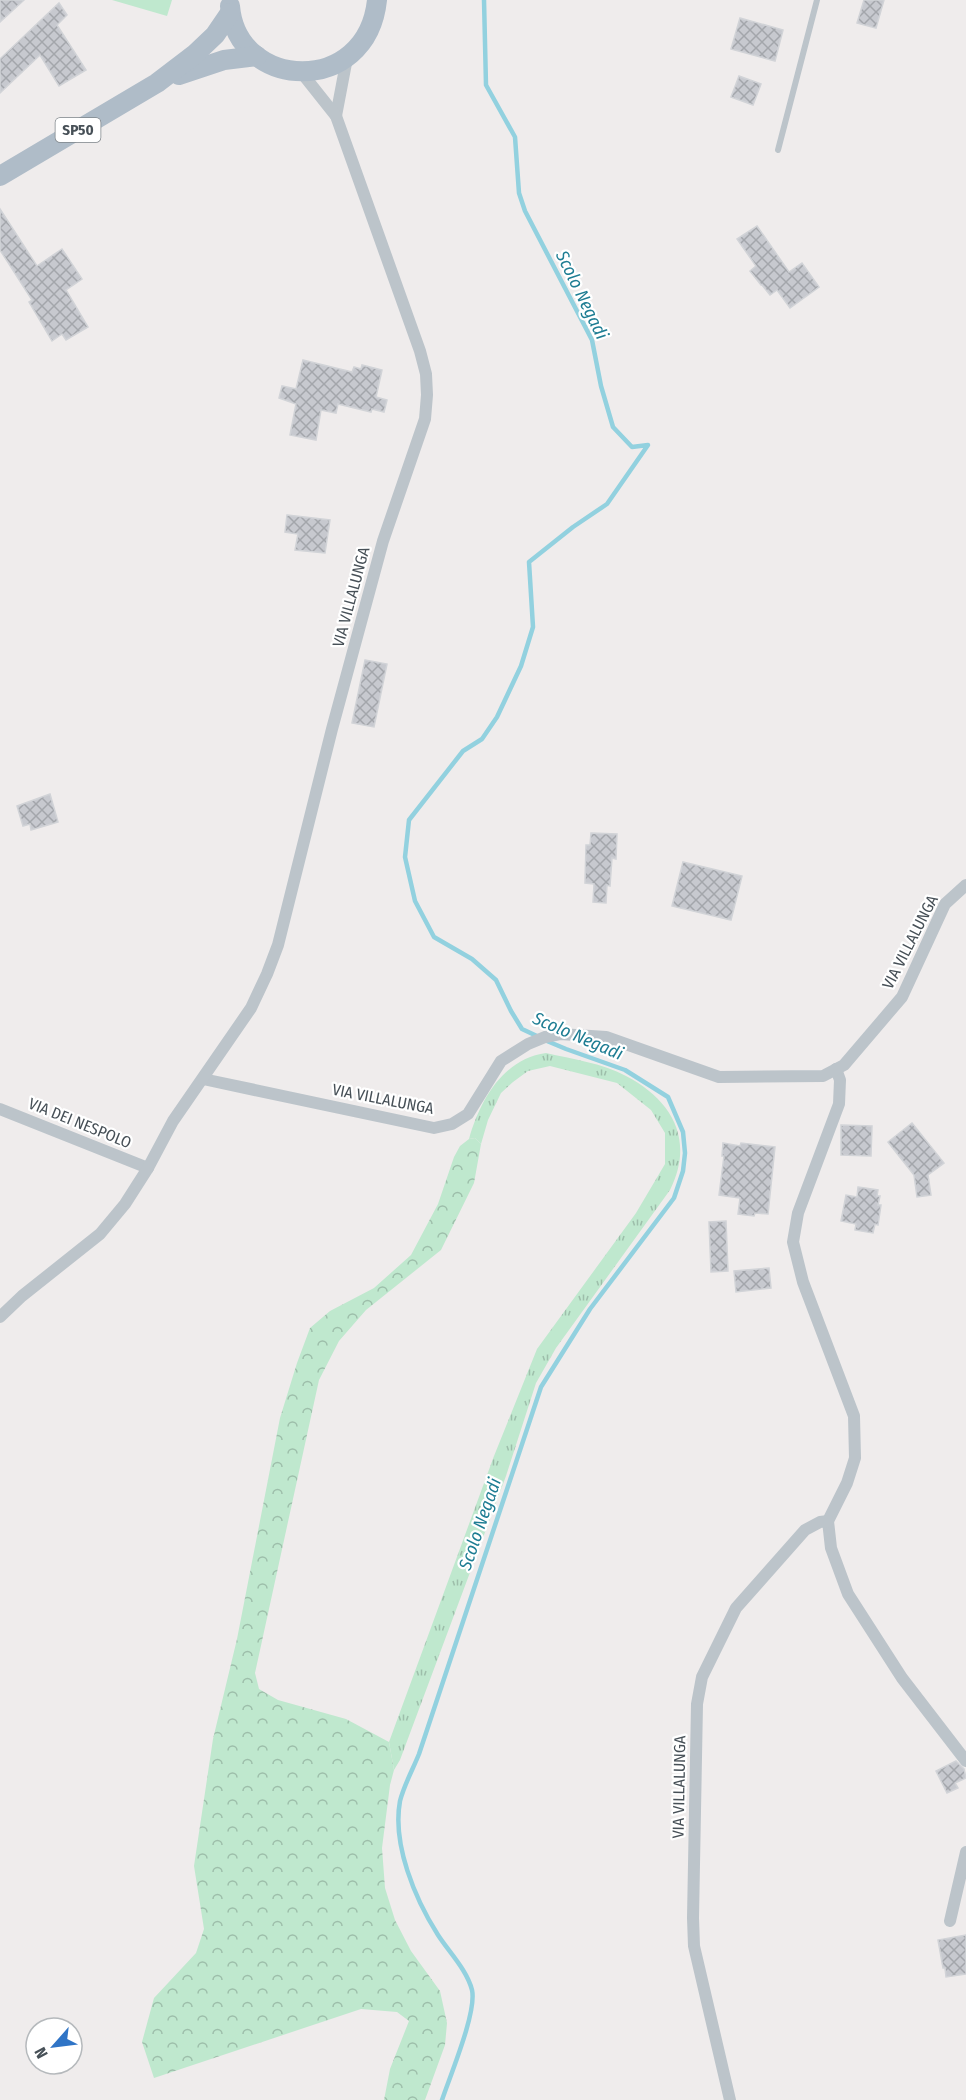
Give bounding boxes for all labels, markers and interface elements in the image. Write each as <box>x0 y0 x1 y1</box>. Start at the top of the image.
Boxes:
road number: SP50 <box>56 118 100 142</box>
water label: Scolo Negadi <box>551 246 613 343</box>
street label: VIA VILLALUNGA <box>329 544 374 649</box>
street label: VIA VILLALUNGA <box>878 891 942 992</box>
water label: Scolo Negadi <box>529 1007 627 1065</box>
street label: VIA VILLALUNGA <box>331 1080 436 1118</box>
street label: VIA DEI NESPOLO <box>26 1094 134 1152</box>
water label: Scolo Negadi <box>454 1475 506 1574</box>
street label: VIA VILLALUNGA <box>669 1735 689 1839</box>
north arrow <box>24 2016 84 2076</box>
text: N <box>31 2044 52 2062</box>

